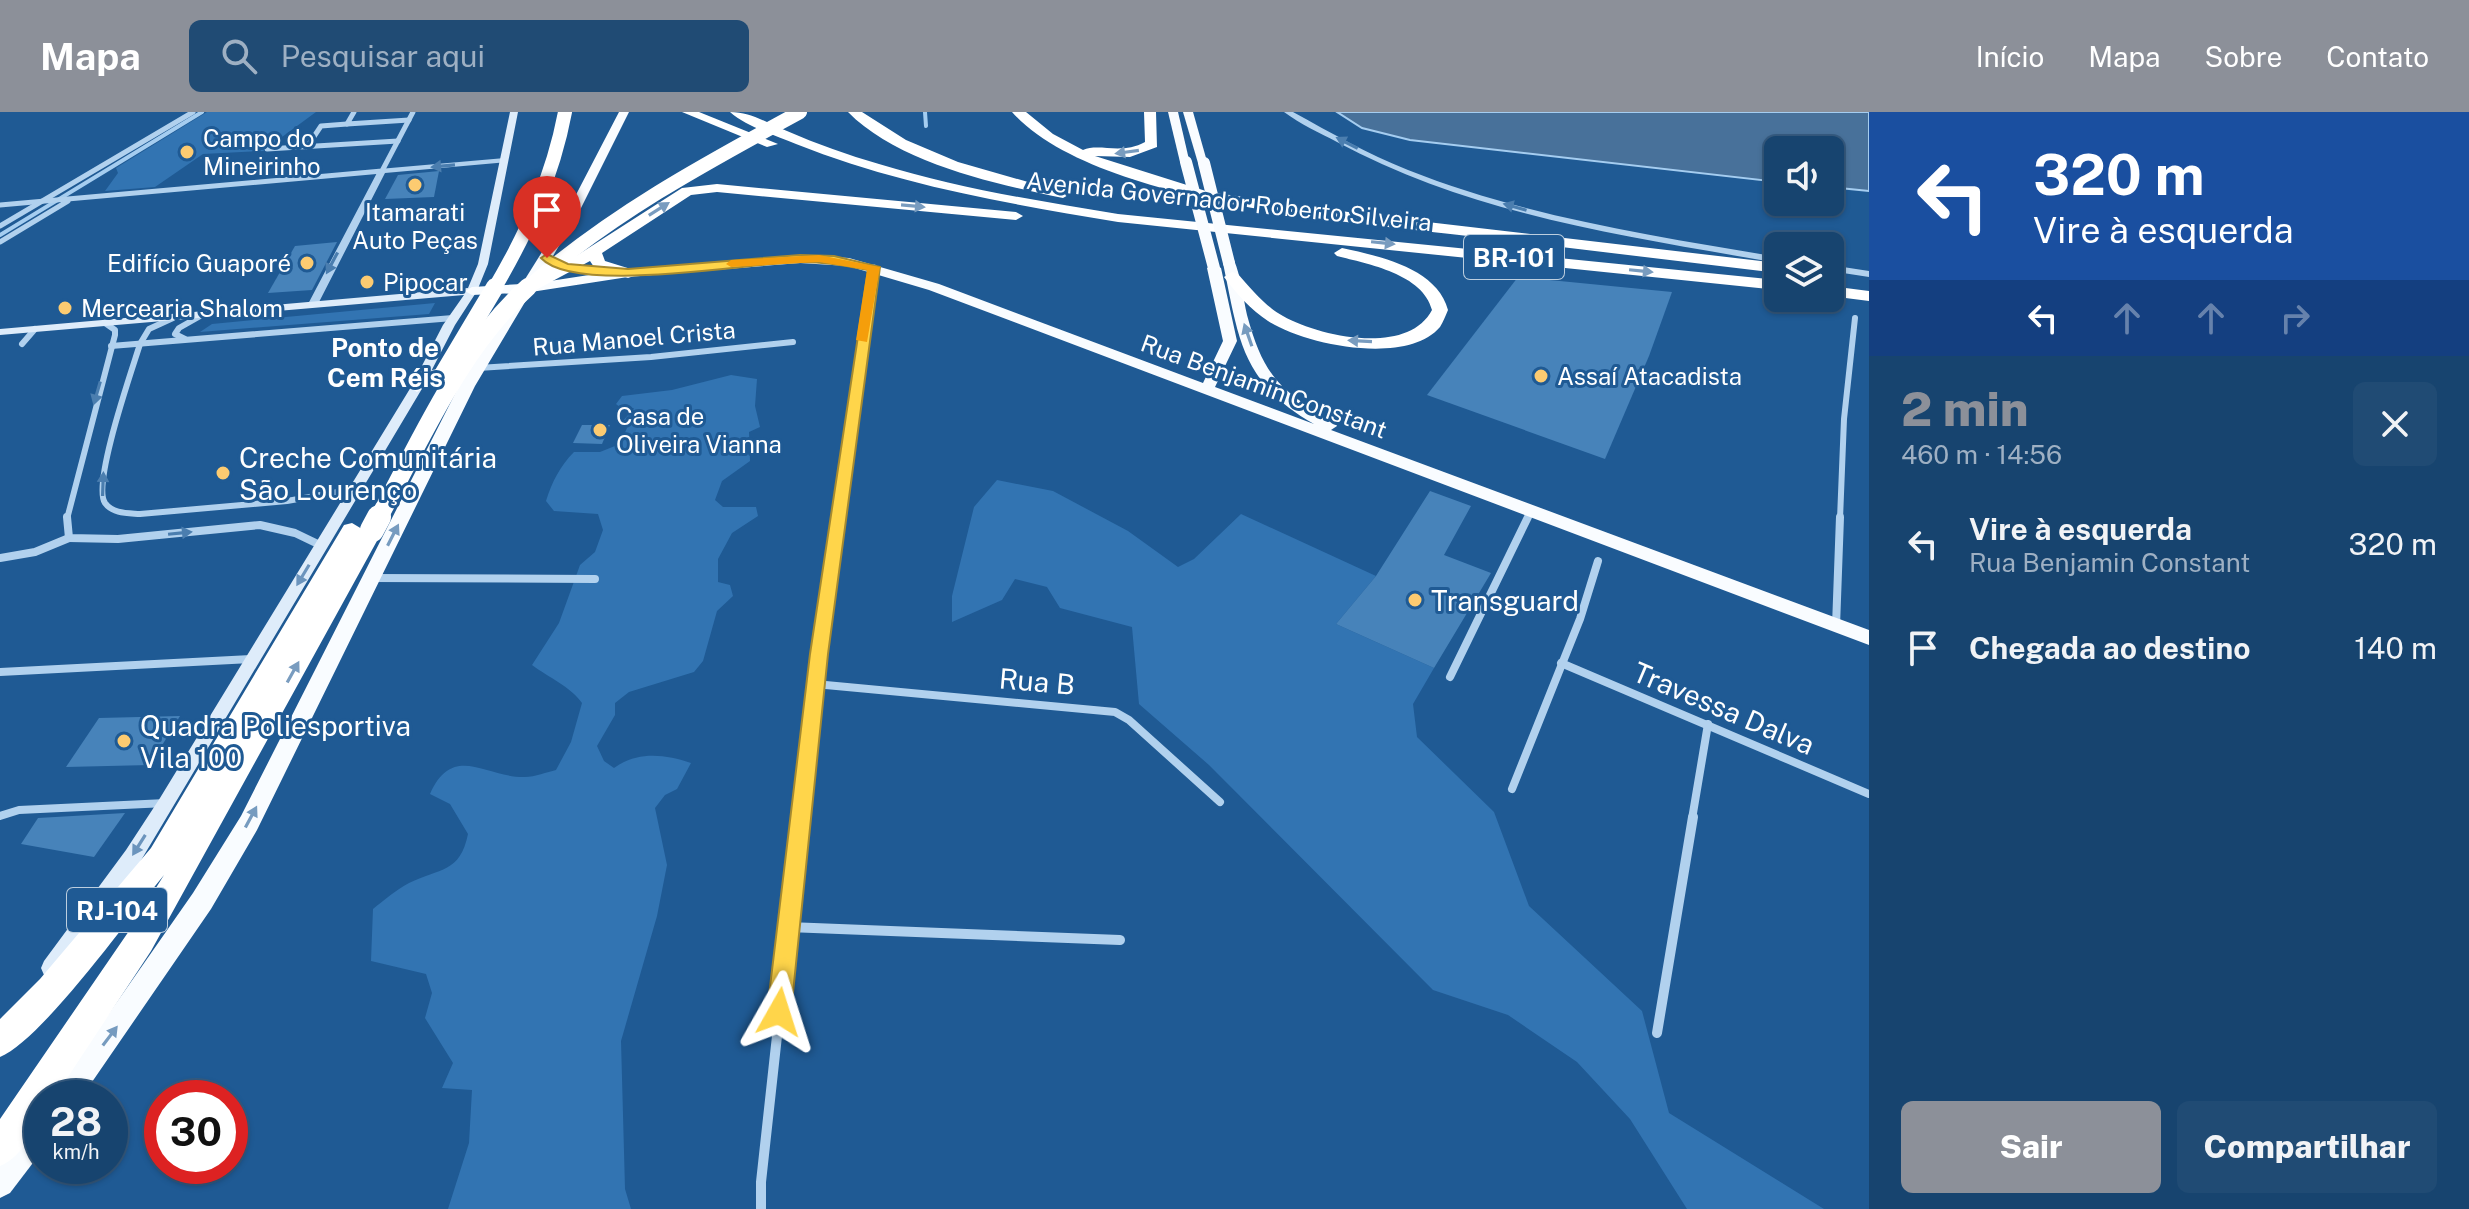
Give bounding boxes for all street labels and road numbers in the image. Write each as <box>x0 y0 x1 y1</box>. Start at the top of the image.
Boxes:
street label: Avenida Governador Roberto Silveira <box>1025 166 1433 236</box>
road number: BR-101 <box>1464 235 1564 279</box>
street label: Rua Manoel Crista <box>531 315 737 361</box>
street label: Rua Benjamin Constant <box>1137 328 1391 444</box>
street label: Travessa Dalva <box>1628 655 1820 761</box>
street label: Rua B <box>998 661 1076 701</box>
road number: RJ-104 <box>67 888 167 932</box>

